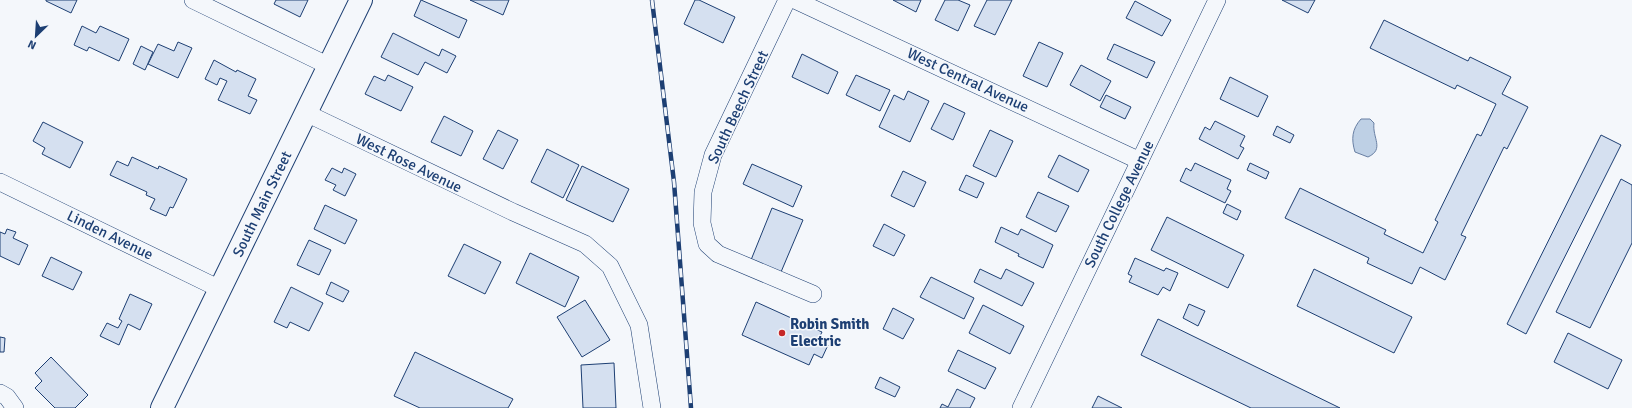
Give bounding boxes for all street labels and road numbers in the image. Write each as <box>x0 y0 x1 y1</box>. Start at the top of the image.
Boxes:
street label: West Central Avenue <box>904 44 1032 116</box>
street label: South Beech Street <box>704 48 772 166</box>
street label: West Rose Avenue <box>353 130 465 196</box>
street label: South College Avenue <box>1080 137 1158 271</box>
street label: South Main Street <box>229 148 295 260</box>
street label: Linden Avenue <box>64 206 156 264</box>

